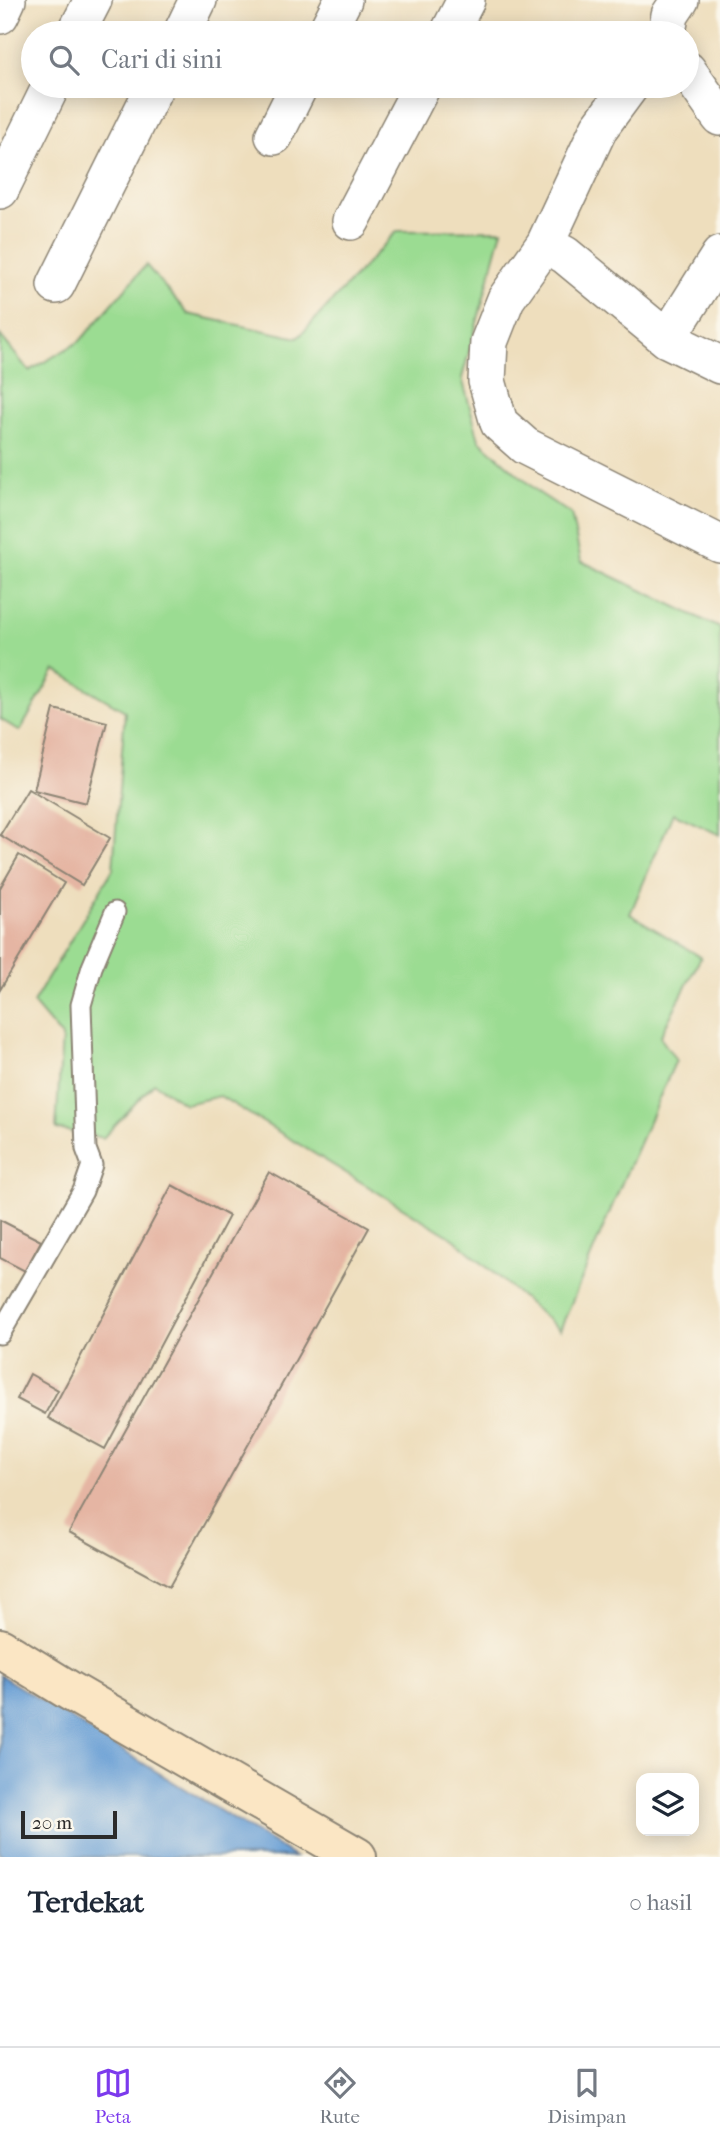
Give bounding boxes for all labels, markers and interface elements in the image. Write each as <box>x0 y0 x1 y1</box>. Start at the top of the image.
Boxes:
search box <box>21 21 699 98</box>
icon: search <box>45 41 83 79</box>
text: Cari di sini <box>101 44 222 75</box>
map controls <box>636 1773 699 1836</box>
button: layers <box>636 1773 699 1836</box>
scale bar <box>21 1808 117 1840</box>
text: 20 m <box>32 1812 72 1834</box>
text: Terdekat <box>28 1885 144 1920</box>
text: 0 hasil <box>629 1889 692 1916</box>
tab: Peta <box>94 2064 132 2128</box>
tab: Rute <box>319 2064 360 2128</box>
tab: Disimpan <box>548 2064 626 2128</box>

